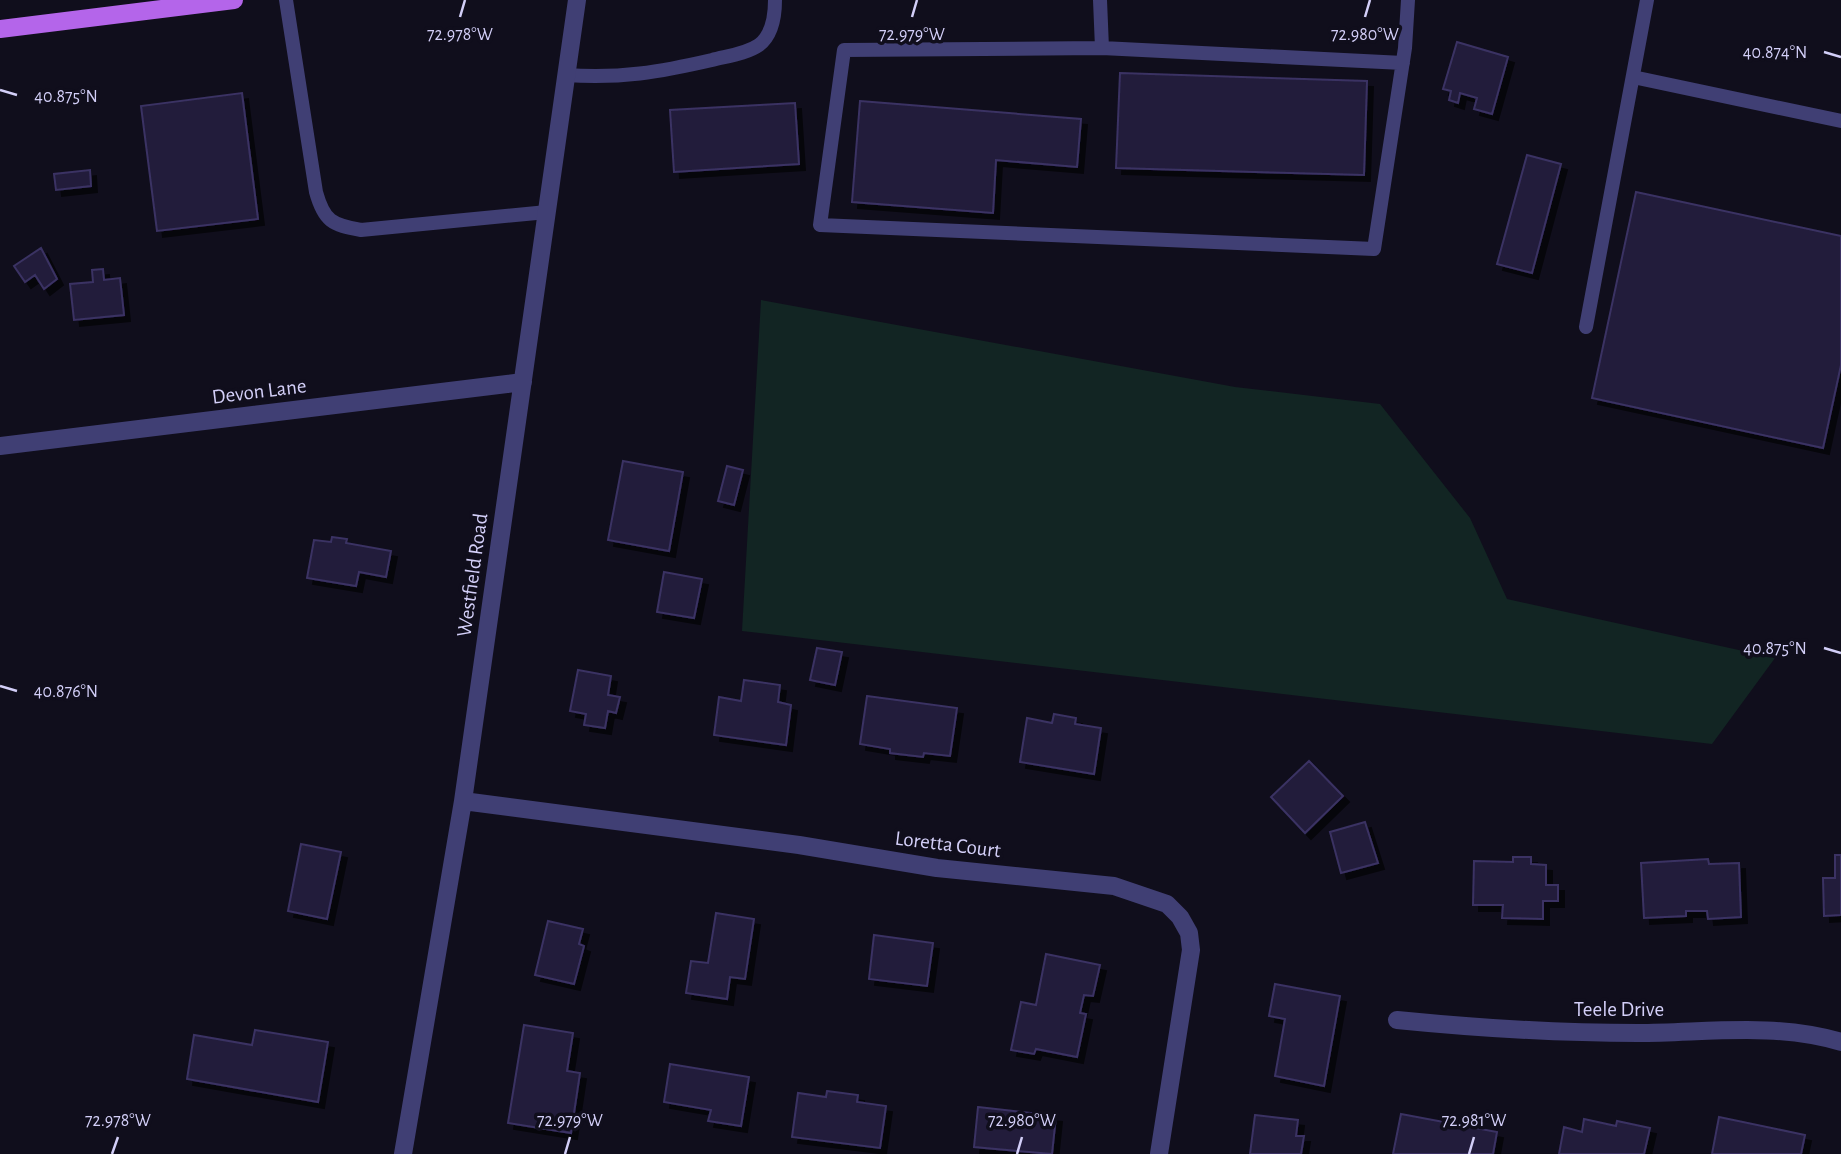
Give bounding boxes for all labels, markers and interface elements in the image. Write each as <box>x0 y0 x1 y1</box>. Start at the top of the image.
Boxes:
text: 72.978°W <box>427 26 493 44</box>
text: 72.979°W <box>879 26 945 44</box>
text: 72.980°W <box>1331 26 1399 44</box>
text: 40.874°N <box>1743 44 1807 62</box>
text: 40.875°N <box>34 88 98 106</box>
street label: Devon Lane <box>211 375 307 408</box>
street label: Westfield Road <box>453 512 492 638</box>
text: 40.875°N <box>1743 640 1807 658</box>
text: 40.876°N <box>34 683 98 701</box>
street label: Loretta Court <box>894 828 1002 861</box>
street label: Teele Drive <box>1574 999 1664 1020</box>
text: 72.978°W <box>85 1112 151 1130</box>
text: 72.979°W <box>537 1112 603 1130</box>
text: 72.980°W <box>988 1112 1056 1130</box>
text: 72.981°W <box>1442 1112 1506 1130</box>

